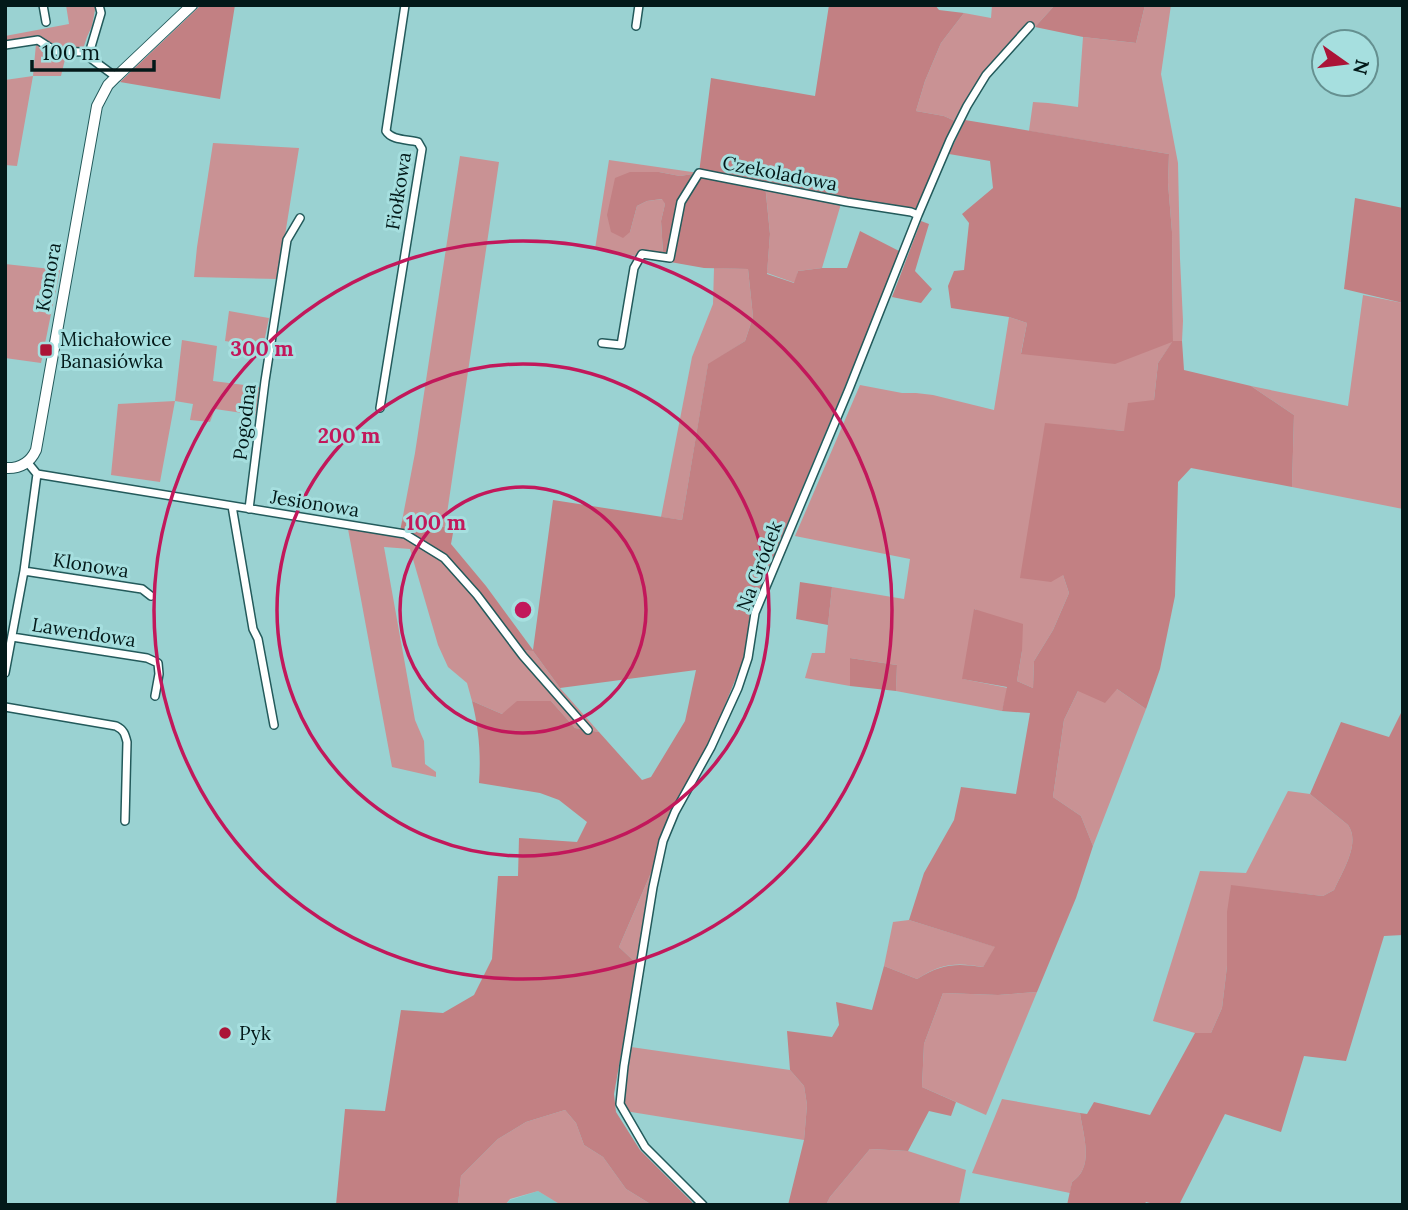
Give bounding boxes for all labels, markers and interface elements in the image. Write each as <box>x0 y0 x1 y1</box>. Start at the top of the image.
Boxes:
scale bar <box>32 28 154 72</box>
north arrow <box>1310 28 1380 98</box>
text: 100 m <box>42 39 100 66</box>
text: N <box>1348 57 1375 77</box>
street label: Fiołkowa <box>380 150 416 232</box>
street label: Czekoladowa <box>721 150 840 196</box>
street label: Komora <box>30 240 66 313</box>
place label: Michałowice Banasiówka <box>60 327 172 373</box>
text: 300 m <box>230 335 294 362</box>
marker: Michałowice Banasiówka <box>38 342 54 358</box>
street label: Pogodna <box>227 382 261 462</box>
text: 200 m <box>318 422 380 449</box>
street label: Jesionowa <box>268 484 361 522</box>
text: 100 m <box>406 509 466 536</box>
street label: Na Gródek <box>731 517 787 615</box>
street label: Klonowa <box>51 547 131 583</box>
centre of rings <box>511 598 535 622</box>
street label: Lawendowa <box>30 612 138 652</box>
place label: Pyk <box>239 1021 272 1045</box>
marker: Pyk <box>217 1025 233 1041</box>

